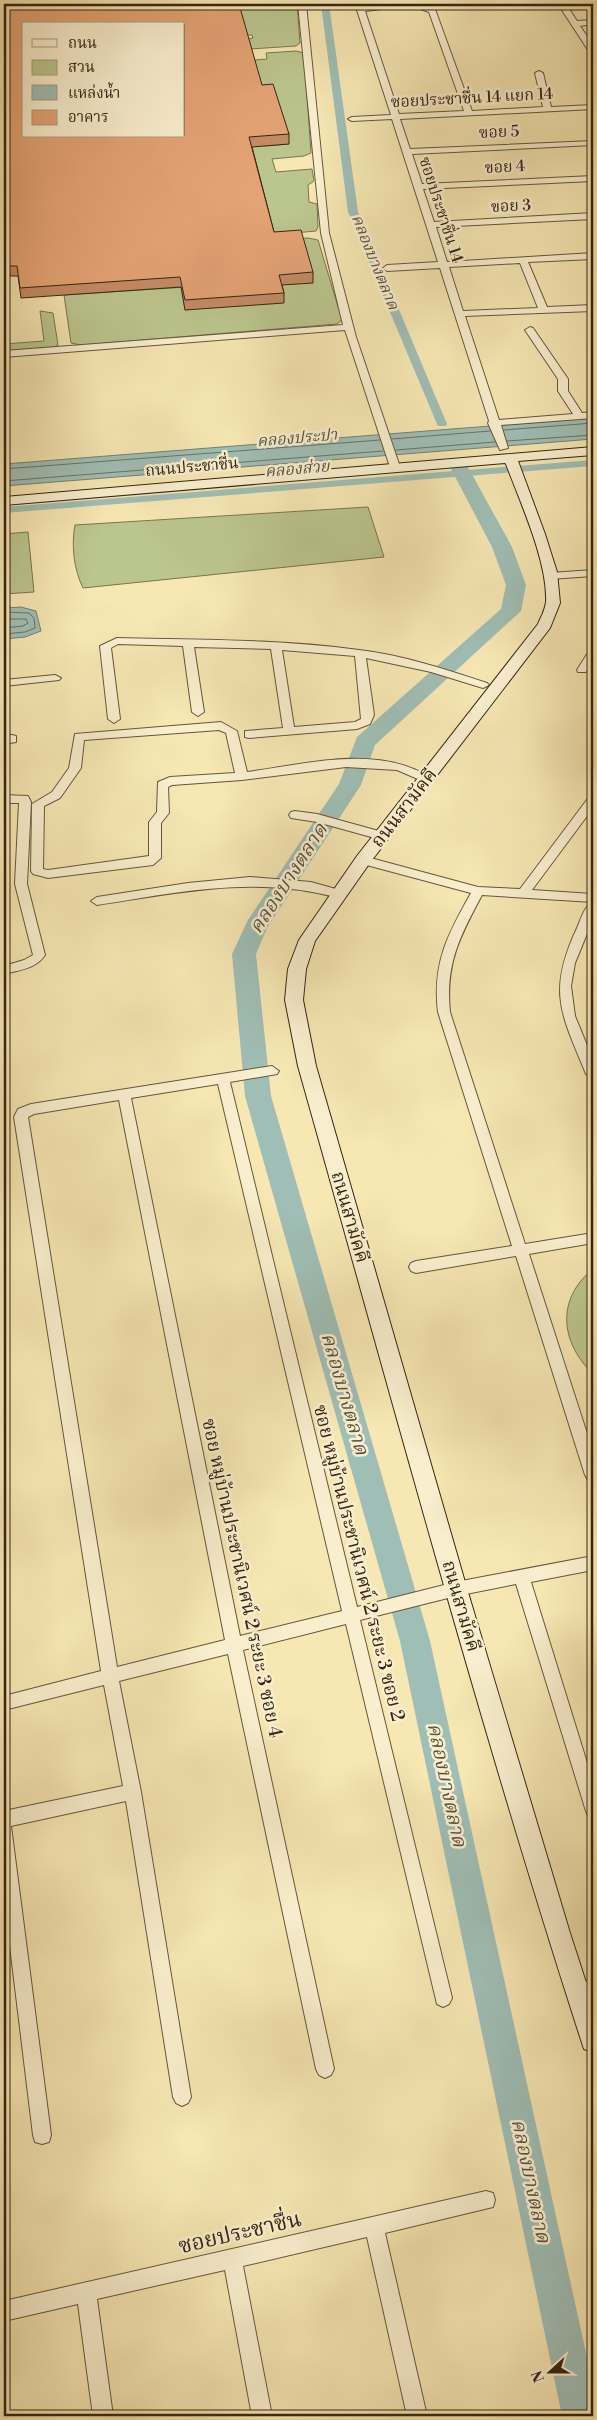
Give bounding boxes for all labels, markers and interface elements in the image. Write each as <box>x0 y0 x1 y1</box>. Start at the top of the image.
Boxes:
legend <box>22 22 185 138</box>
text: ถนน <box>68 34 97 53</box>
text: สวน <box>68 58 95 77</box>
text: แหล่งน้ำ <box>68 82 120 103</box>
street label: ซอยประชาชื่น 14 แยก 14 <box>390 82 554 112</box>
text: อาคาร <box>68 108 108 127</box>
street label: ฃอย 5 <box>478 121 520 143</box>
street label: ซอยประชาชื่น 14 <box>414 154 470 266</box>
street label: ขอย 4 <box>484 156 526 178</box>
street label: ขอย 3 <box>490 195 532 217</box>
water label: คลองบางตลาด <box>347 212 403 313</box>
water label: คลองประปา <box>256 424 339 451</box>
street label: ถนนประชาชื่น <box>144 451 240 481</box>
water label: คลองส่วย <box>264 456 332 482</box>
street label: ถนนสามัคคี <box>366 764 442 852</box>
water label: คลองบางตลาด <box>244 818 334 939</box>
street label: ถนนสามัคคี <box>325 1168 375 1266</box>
water label: คลองบางตลาด <box>315 1330 374 1459</box>
street label: ซอย หมู่บ้านประชานิเวศน์ 2 ระยะ 3 ซอย 2 <box>308 1402 410 1724</box>
street label: ซอย หมู่บ้านประชานิเวศน์ 2 ระยะ 3 ซอย 4 <box>196 1416 288 1740</box>
street label: ถนนสามัคคี <box>436 1557 486 1655</box>
water label: คลองบางตลาด <box>421 1721 472 1850</box>
water label: คลองบางตลาด <box>505 2117 556 2246</box>
street label: ซอยประชาชื่น <box>175 2202 304 2260</box>
north arrow <box>524 2348 574 2398</box>
text: N <box>528 2368 549 2385</box>

